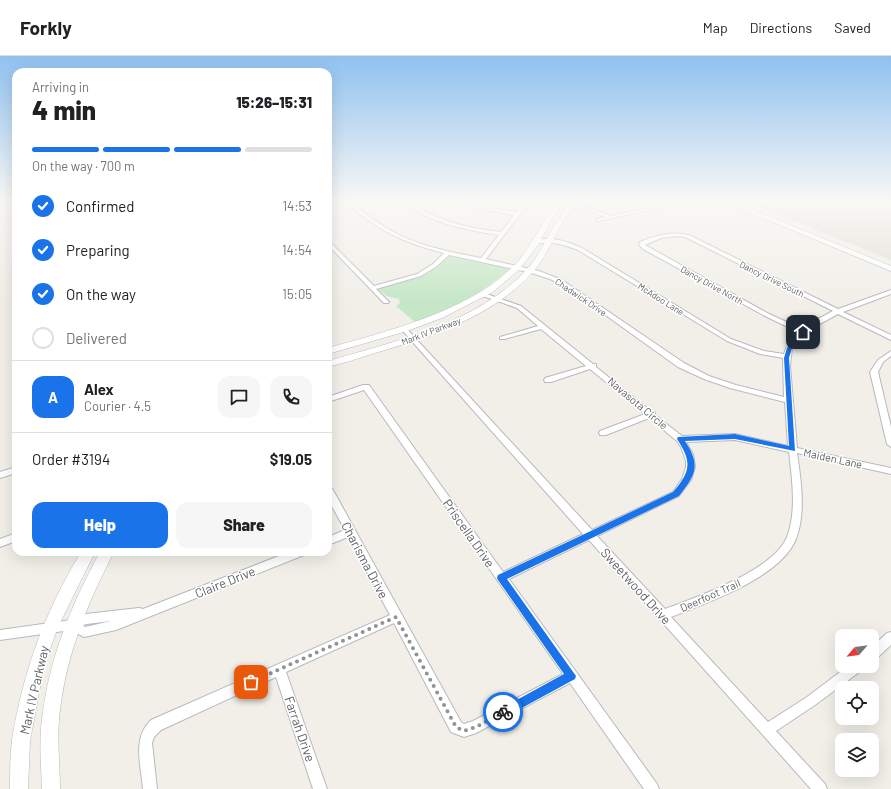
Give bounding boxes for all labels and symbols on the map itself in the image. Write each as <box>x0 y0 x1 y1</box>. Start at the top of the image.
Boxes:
street label: Dancy Drive South <box>738 259 806 299</box>
street label: Dancy Drive North <box>679 263 745 307</box>
street label: Chadwick Drive <box>553 276 609 318</box>
street label: McAdoo Lane <box>636 280 686 318</box>
street label: Mark IV Parkway <box>400 315 462 347</box>
pin <box>786 315 820 349</box>
street label: Navasota Circle <box>605 374 671 432</box>
street label: Maiden Lane <box>802 445 864 471</box>
street label: Priscella Drive <box>440 496 498 570</box>
street label: Charisma Drive <box>338 519 392 601</box>
street label: Sweetwood Drive <box>598 545 675 628</box>
street label: Claire Drive <box>192 563 258 601</box>
street label: Deerfoot Trail <box>678 576 742 614</box>
north arrow <box>835 629 879 673</box>
street label: Mark IV Parkway <box>16 644 52 736</box>
pin <box>234 665 268 699</box>
courier <box>483 692 523 732</box>
street label: Farrah Drive <box>281 694 319 764</box>

